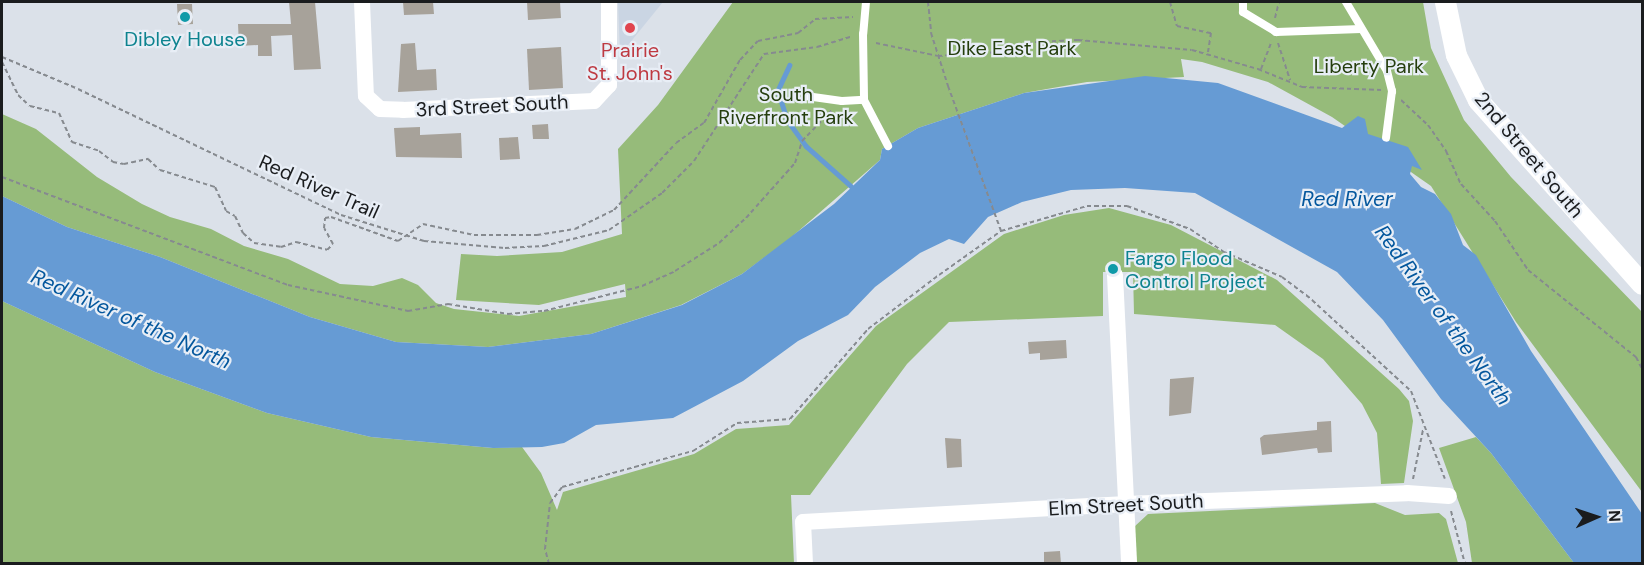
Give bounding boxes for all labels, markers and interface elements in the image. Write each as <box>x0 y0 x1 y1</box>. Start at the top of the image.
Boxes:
marker: Dibley House <box>178 10 192 24</box>
marker: Prairie St. John's <box>621 19 639 37</box>
place label: Dibley House <box>124 27 246 51</box>
park label: Dike East Park <box>947 36 1077 60</box>
place label: Prairie St. John's <box>587 39 673 86</box>
park label: Liberty Park <box>1314 54 1424 78</box>
park label: South Riverfront Park <box>718 83 854 130</box>
street label: 2nd Street South <box>1469 87 1589 223</box>
street label: 3rd Street South <box>415 90 569 122</box>
street label: Red River Trail <box>255 150 383 224</box>
water label: Red River <box>1301 186 1393 212</box>
water label: Red River of the North <box>1369 220 1517 410</box>
place label: Fargo Flood Control Project <box>1125 246 1265 293</box>
marker: Fargo Flood Control Project <box>1106 262 1120 276</box>
water label: Red River of the North <box>27 264 235 374</box>
north arrow <box>1566 487 1626 547</box>
street label: Elm Street South <box>1048 489 1204 521</box>
text: N <box>1604 510 1625 522</box>

